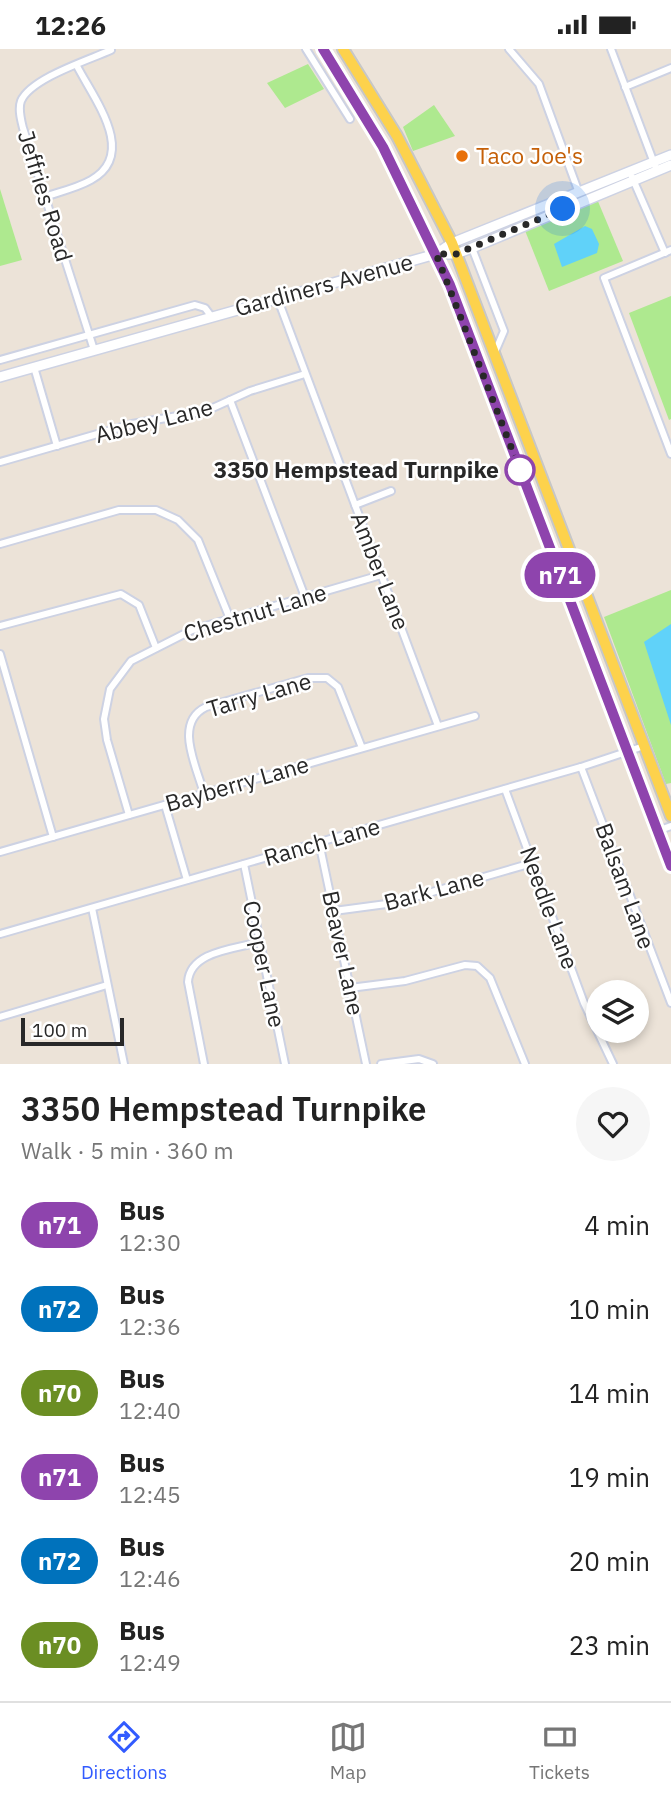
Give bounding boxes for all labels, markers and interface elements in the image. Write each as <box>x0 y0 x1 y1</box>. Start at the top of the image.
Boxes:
text: 12:26 <box>35 8 106 42</box>
street label: Jeffries Road <box>12 126 80 265</box>
place label: Taco Joe's <box>476 140 583 170</box>
marker: Taco Joe's <box>454 148 470 164</box>
your location <box>545 191 580 226</box>
street label: Gardiners Avenue <box>231 246 416 322</box>
street label: Abbey Lane <box>92 391 216 449</box>
place label: 3350 Hempstead Turnpike <box>213 454 499 484</box>
marker: 3350 Hempstead Turnpike <box>505 455 535 485</box>
street label: Amber Lane <box>345 507 417 634</box>
line badge: n71 <box>520 552 600 598</box>
text: n71 <box>538 559 582 591</box>
street label: Chestnut Lane <box>179 576 330 648</box>
street label: Tarry Lane <box>203 665 314 723</box>
street label: Bayberry Lane <box>161 748 312 818</box>
street label: Ranch Lane <box>260 810 383 872</box>
street label: Balsam Lane <box>589 818 663 953</box>
street label: Needle Lane <box>514 842 586 973</box>
street label: Bark Lane <box>380 861 487 917</box>
street label: Beaver Lane <box>316 888 372 1018</box>
street label: Cooper Lane <box>237 897 293 1030</box>
map controls <box>586 980 649 1043</box>
button: layers <box>586 980 649 1043</box>
scale bar <box>21 1015 124 1047</box>
text: 100 m <box>32 1018 87 1042</box>
text: 3350 Hempstead Turnpike <box>21 1087 427 1130</box>
button: heart <box>576 1087 650 1161</box>
text: Walk · 5 min · 360 m <box>21 1135 234 1165</box>
text: Bus <box>119 1193 165 1227</box>
text: 4 min <box>584 1208 650 1242</box>
text: n71 <box>38 1209 81 1241</box>
text: 12:30 <box>119 1227 181 1257</box>
text: Bus <box>119 1277 165 1311</box>
text: 10 min <box>569 1292 650 1326</box>
text: n72 <box>38 1293 81 1325</box>
text: 12:36 <box>119 1311 181 1341</box>
text: Bus <box>119 1361 165 1395</box>
text: 14 min <box>569 1376 650 1410</box>
text: n70 <box>38 1377 81 1409</box>
text: 12:40 <box>119 1395 181 1425</box>
text: Bus <box>119 1445 165 1479</box>
text: 19 min <box>569 1460 650 1494</box>
text: n71 <box>38 1461 81 1493</box>
text: 12:45 <box>119 1479 181 1509</box>
text: Bus <box>119 1529 165 1563</box>
text: 20 min <box>569 1544 650 1578</box>
text: n72 <box>38 1545 81 1577</box>
text: 12:46 <box>119 1563 181 1593</box>
text: Bus <box>119 1613 165 1647</box>
text: 23 min <box>569 1628 650 1662</box>
text: n70 <box>38 1629 81 1661</box>
text: 12:49 <box>119 1647 181 1677</box>
tab: Directions <box>81 1718 167 1784</box>
tab: Map <box>329 1718 367 1784</box>
tab: Tickets <box>529 1718 590 1784</box>

